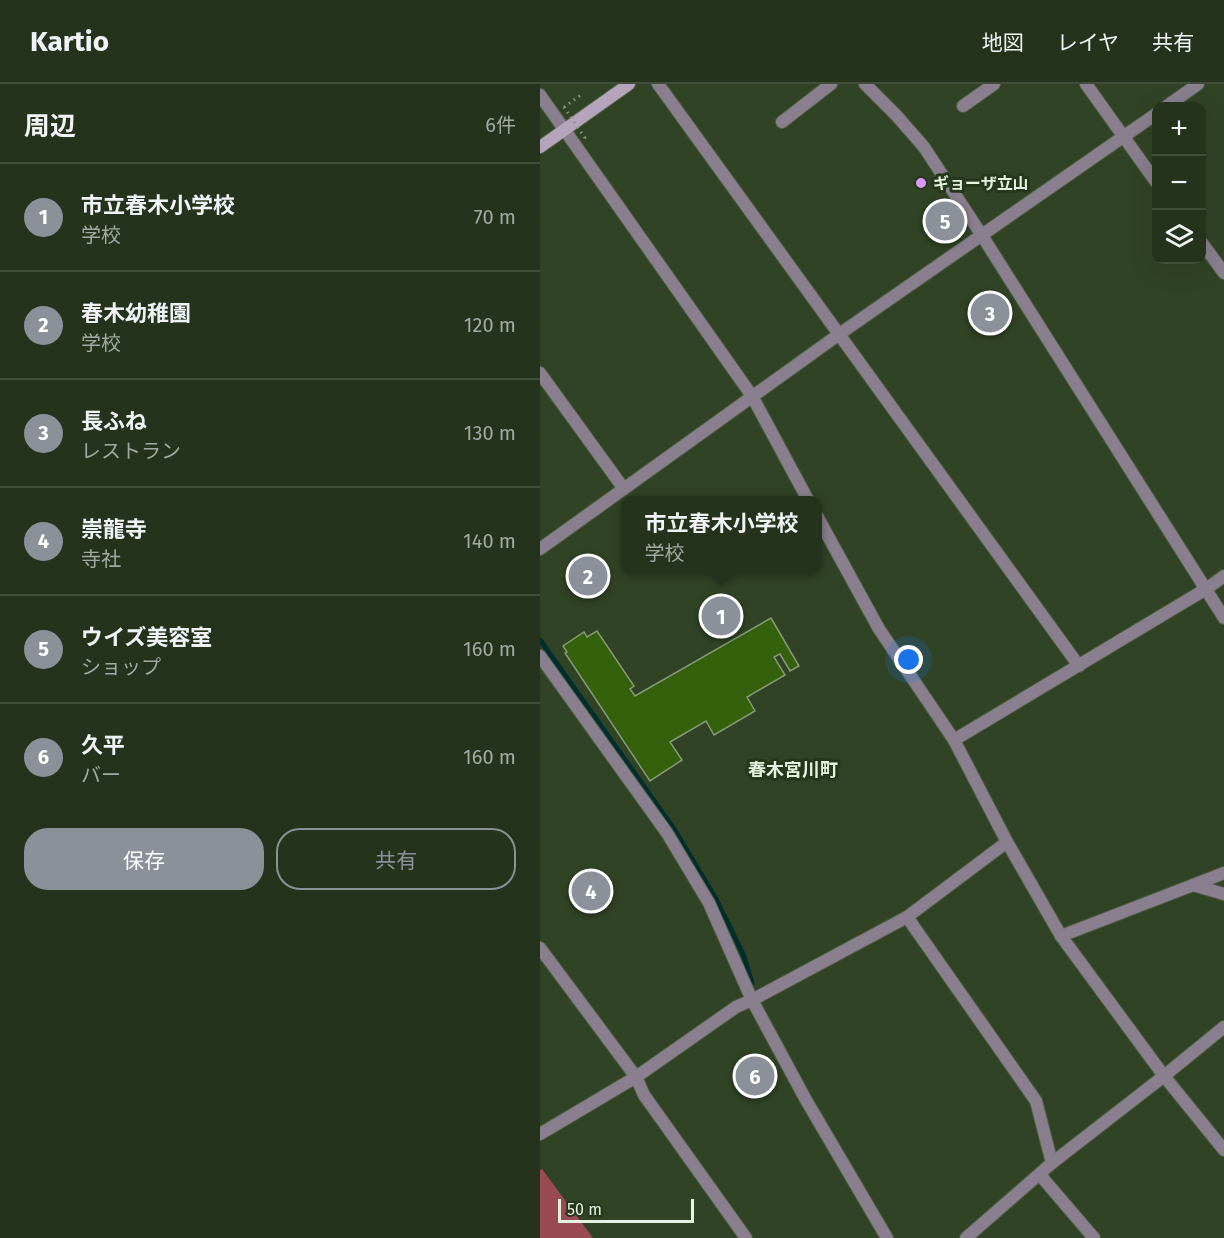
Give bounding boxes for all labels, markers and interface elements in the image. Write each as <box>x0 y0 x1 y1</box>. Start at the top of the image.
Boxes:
text: Kartio <box>30 25 109 58</box>
text: 地図 <box>982 30 1024 56</box>
text: レイヤ <box>1057 30 1119 56</box>
text: 共有 <box>1152 30 1194 56</box>
map controls <box>1152 102 1206 264</box>
button: + <box>1152 102 1206 156</box>
text: 周辺 <box>24 111 76 142</box>
text: 6件 <box>485 113 516 137</box>
button: − <box>1152 156 1206 210</box>
place label: ギョーザ立山 <box>933 174 1029 193</box>
marker: ギョーザ立山 <box>914 176 928 190</box>
text: 市立春木小学校 <box>81 192 235 219</box>
pin: 5 <box>926 198 964 244</box>
text: 1 <box>39 205 48 229</box>
text: 70 m <box>474 205 516 229</box>
button: layers <box>1152 210 1206 264</box>
text: 学校 <box>81 223 121 247</box>
pin: 3 <box>970 290 1010 336</box>
text: 春木幼稚園 <box>81 300 191 327</box>
text: 2 <box>38 313 49 337</box>
text: 120 m <box>464 313 516 337</box>
text: 学校 <box>81 331 121 355</box>
text: 長ふね <box>81 408 147 435</box>
text: 3 <box>38 421 49 445</box>
text: 130 m <box>464 421 516 445</box>
text: レストラン <box>81 439 181 463</box>
popup <box>621 496 822 574</box>
text: 市立春木小学校 <box>644 510 799 537</box>
text: 崇龍寺 <box>81 516 147 543</box>
text: 4 <box>38 529 49 553</box>
text: 140 m <box>463 529 516 553</box>
text: 学校 <box>644 541 684 565</box>
text: 寺社 <box>81 547 121 571</box>
pin: 2 <box>568 554 608 598</box>
pin: 1 <box>702 594 741 638</box>
text: ウイズ美容室 <box>81 624 212 651</box>
text: 5 <box>38 637 49 661</box>
text: 160 m <box>463 637 516 661</box>
your location <box>894 645 923 674</box>
text: ショップ <box>81 655 161 679</box>
text: 久平 <box>81 732 125 759</box>
text: 6 <box>38 745 49 769</box>
text: 160 m <box>463 745 516 769</box>
district label: 春木宮川町 <box>748 759 838 781</box>
text: バー <box>81 763 121 787</box>
button: 保存 <box>24 828 264 890</box>
button: 共有 <box>276 828 516 890</box>
pin: 4 <box>572 868 610 914</box>
pin: 6 <box>736 1054 774 1098</box>
scale bar <box>558 1196 694 1224</box>
text: 50 m <box>567 1200 602 1219</box>

